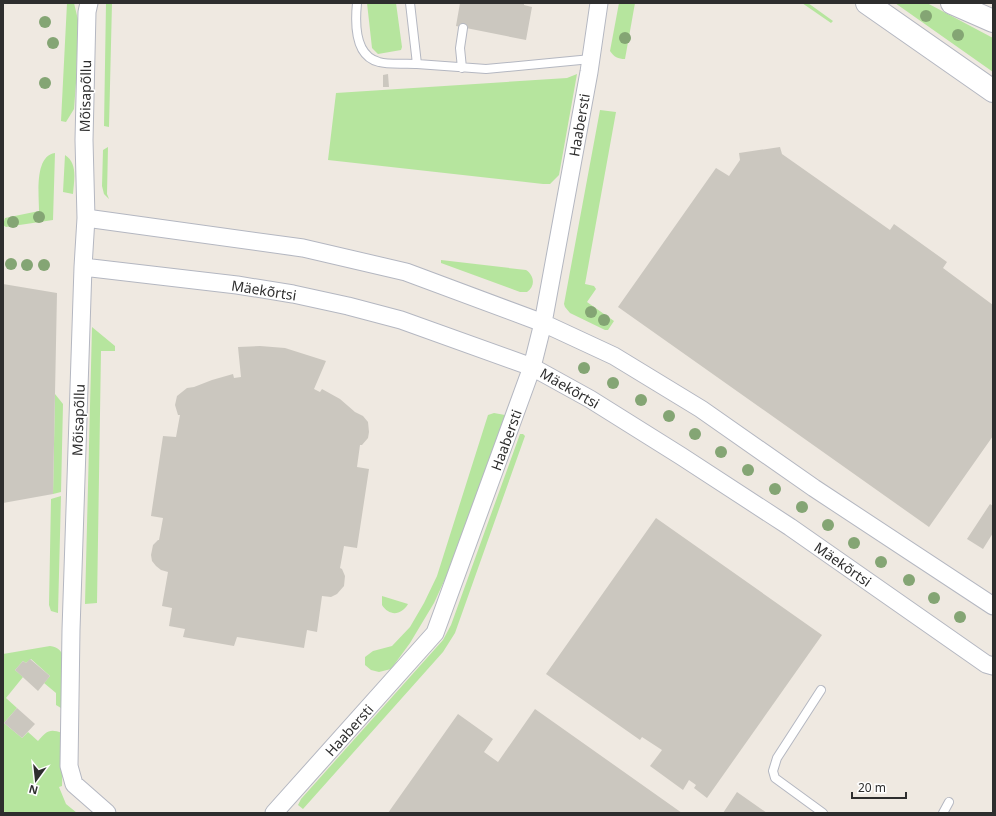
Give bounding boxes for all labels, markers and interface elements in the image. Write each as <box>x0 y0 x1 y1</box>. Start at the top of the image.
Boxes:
street label: Mõisapõllu <box>75 60 95 132</box>
street label: Haabersti <box>564 92 594 158</box>
street label: Mäekõrtsi <box>230 275 298 305</box>
street label: Mäekõrtsi <box>537 363 603 413</box>
street label: Mõisapõllu <box>67 384 89 456</box>
street label: Haabersti <box>486 407 526 473</box>
street label: Mäekõrtsi <box>811 537 875 591</box>
street label: Haabersti <box>321 700 377 760</box>
north arrow <box>16 760 56 800</box>
scale bar <box>852 774 906 800</box>
text: 20 m <box>858 779 886 796</box>
text: N <box>27 782 40 799</box>

